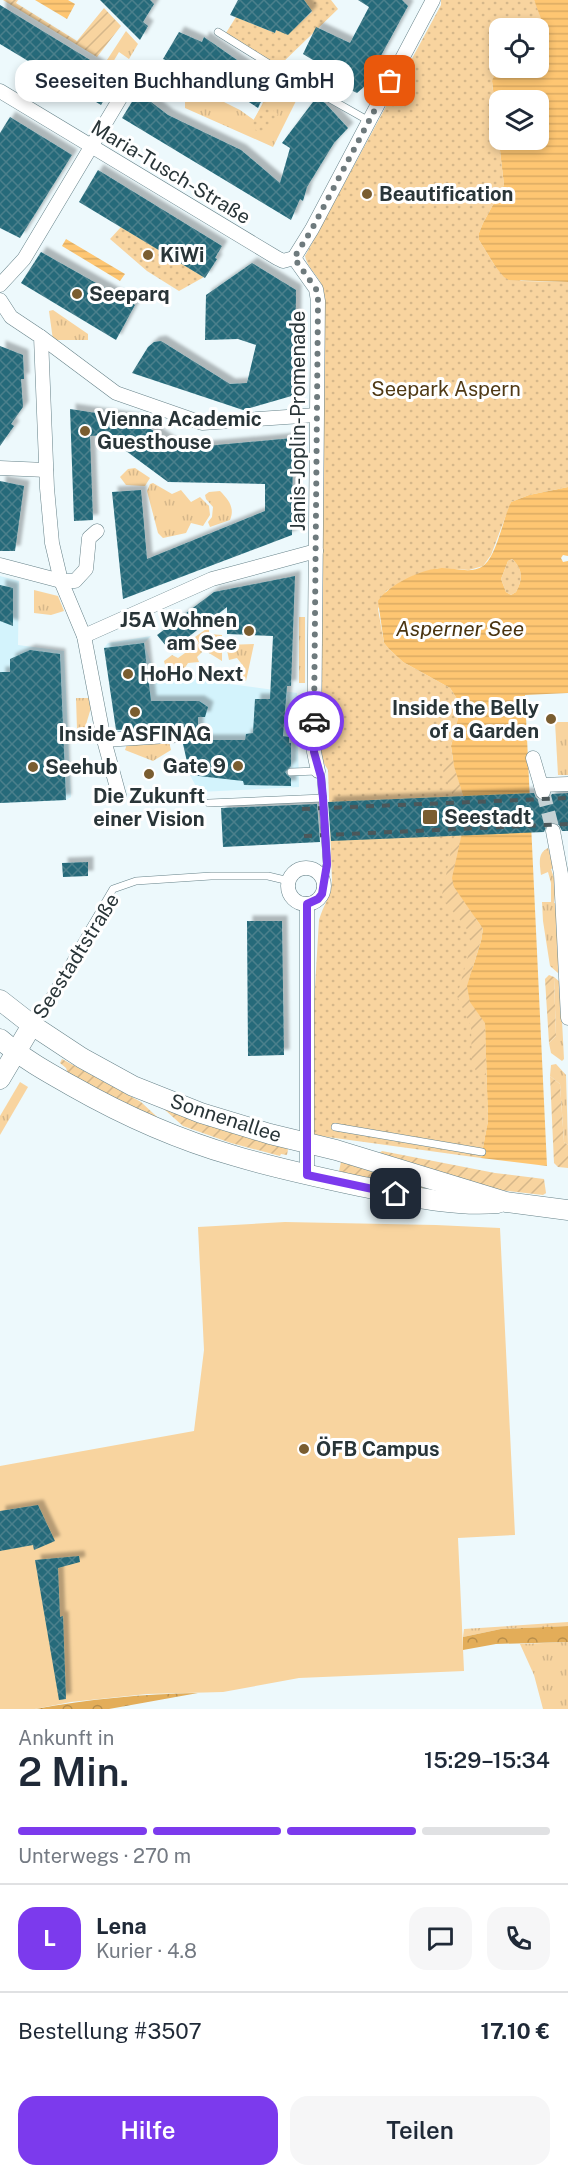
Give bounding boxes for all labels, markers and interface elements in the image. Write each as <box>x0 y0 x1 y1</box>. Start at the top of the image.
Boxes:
map controls <box>489 18 549 150</box>
button: locate <box>489 18 549 78</box>
pin <box>364 55 415 106</box>
callout: Seeseiten Buchhandlung GmbH <box>15 60 354 102</box>
icon: bag <box>373 64 406 97</box>
text: Seeseiten Buchhandlung GmbH <box>34 69 335 93</box>
button: layers <box>489 90 549 150</box>
street label: Maria-Tusch-Straße <box>87 115 255 229</box>
place label: Beautification <box>379 182 513 206</box>
marker: Beautification <box>360 187 374 201</box>
place label: KiWi <box>160 243 204 267</box>
marker: KiWi <box>141 248 155 262</box>
place label: Seeparq <box>89 282 170 306</box>
marker: Seeparq <box>70 287 84 301</box>
street label: Janis-Joplin-Promenade <box>286 311 310 531</box>
park label: Seepark Aspern <box>371 377 521 401</box>
place label: Vienna Academic Guesthouse <box>97 407 262 454</box>
marker: Vienna Academic Guesthouse <box>78 424 92 438</box>
place label: J5A Wohnen am See <box>120 608 237 655</box>
water label: Asperner See <box>396 616 524 641</box>
marker: J5A Wohnen am See <box>242 624 256 638</box>
place label: HoHo Next <box>140 662 243 686</box>
marker: HoHo Next <box>121 667 135 681</box>
courier <box>284 691 344 751</box>
place label: Inside the Belly of a Garden <box>392 696 539 743</box>
marker: Inside ASFINAG <box>128 705 142 719</box>
icon: car <box>298 705 331 738</box>
marker: Inside the Belly of a Garden <box>544 712 558 726</box>
place label: Inside ASFINAG <box>58 722 212 746</box>
place label: Gate 9 <box>163 754 226 778</box>
place label: Seehub <box>45 755 118 779</box>
marker: Gate 9 <box>231 759 245 773</box>
marker: Seehub <box>26 760 40 774</box>
marker: Die Zukunft einer Vision <box>142 767 156 781</box>
place label: Die Zukunft einer Vision <box>93 784 205 831</box>
place label: Seestadt <box>444 805 531 829</box>
marker: Seestadt <box>421 808 439 826</box>
street label: Seestadtstraße <box>28 889 124 1023</box>
street label: Sonnenallee <box>167 1089 285 1147</box>
pin <box>370 1168 421 1219</box>
icon: home <box>379 1177 412 1210</box>
place label: ÖFB Campus <box>316 1436 440 1461</box>
marker: ÖFB Campus <box>297 1442 311 1456</box>
text: Ankunft in <box>18 1726 114 1750</box>
text: 15:29–15:34 <box>424 1747 550 1773</box>
text: 2 Min. <box>18 1749 129 1795</box>
text: Unterwegs · 270 m <box>18 1844 191 1868</box>
button: chat <box>409 1907 472 1970</box>
button: phone <box>487 1907 550 1970</box>
text: Lena <box>96 1913 147 1939</box>
text: L <box>43 1925 56 1951</box>
text: Kurier · 4.8 <box>96 1939 197 1963</box>
text: Bestellung #3507 <box>18 2018 202 2044</box>
text: 17.10 € <box>480 2018 550 2044</box>
button: Hilfe <box>18 2096 278 2165</box>
button: Teilen <box>290 2096 550 2165</box>

